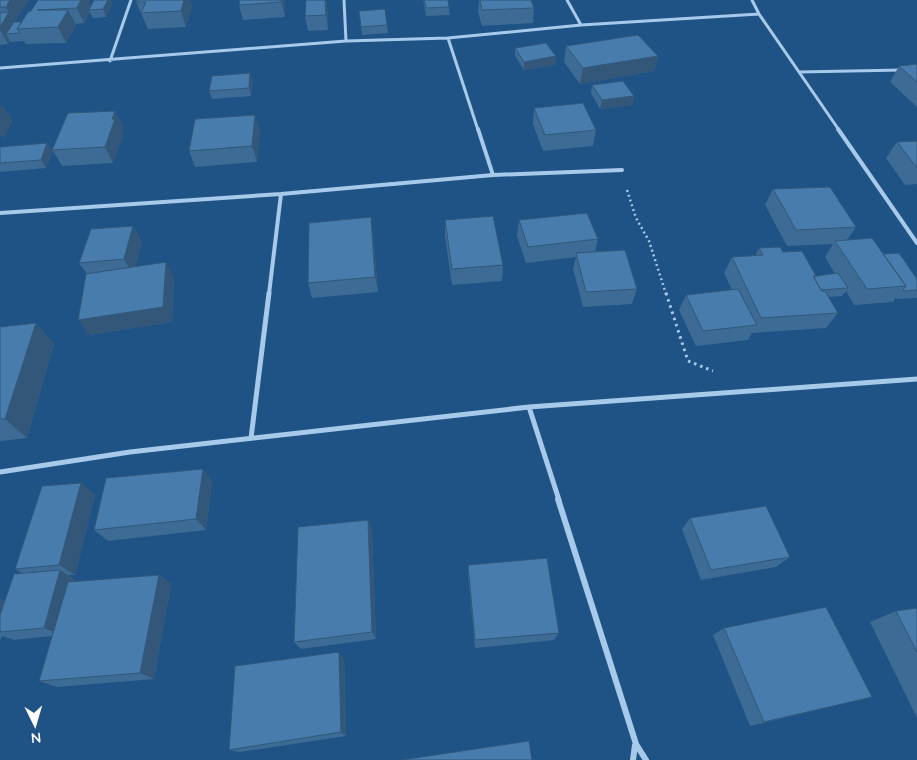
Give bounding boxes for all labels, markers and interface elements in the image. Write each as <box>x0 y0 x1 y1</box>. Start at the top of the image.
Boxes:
north arrow <box>10 700 60 750</box>
text: N <box>30 729 42 747</box>

